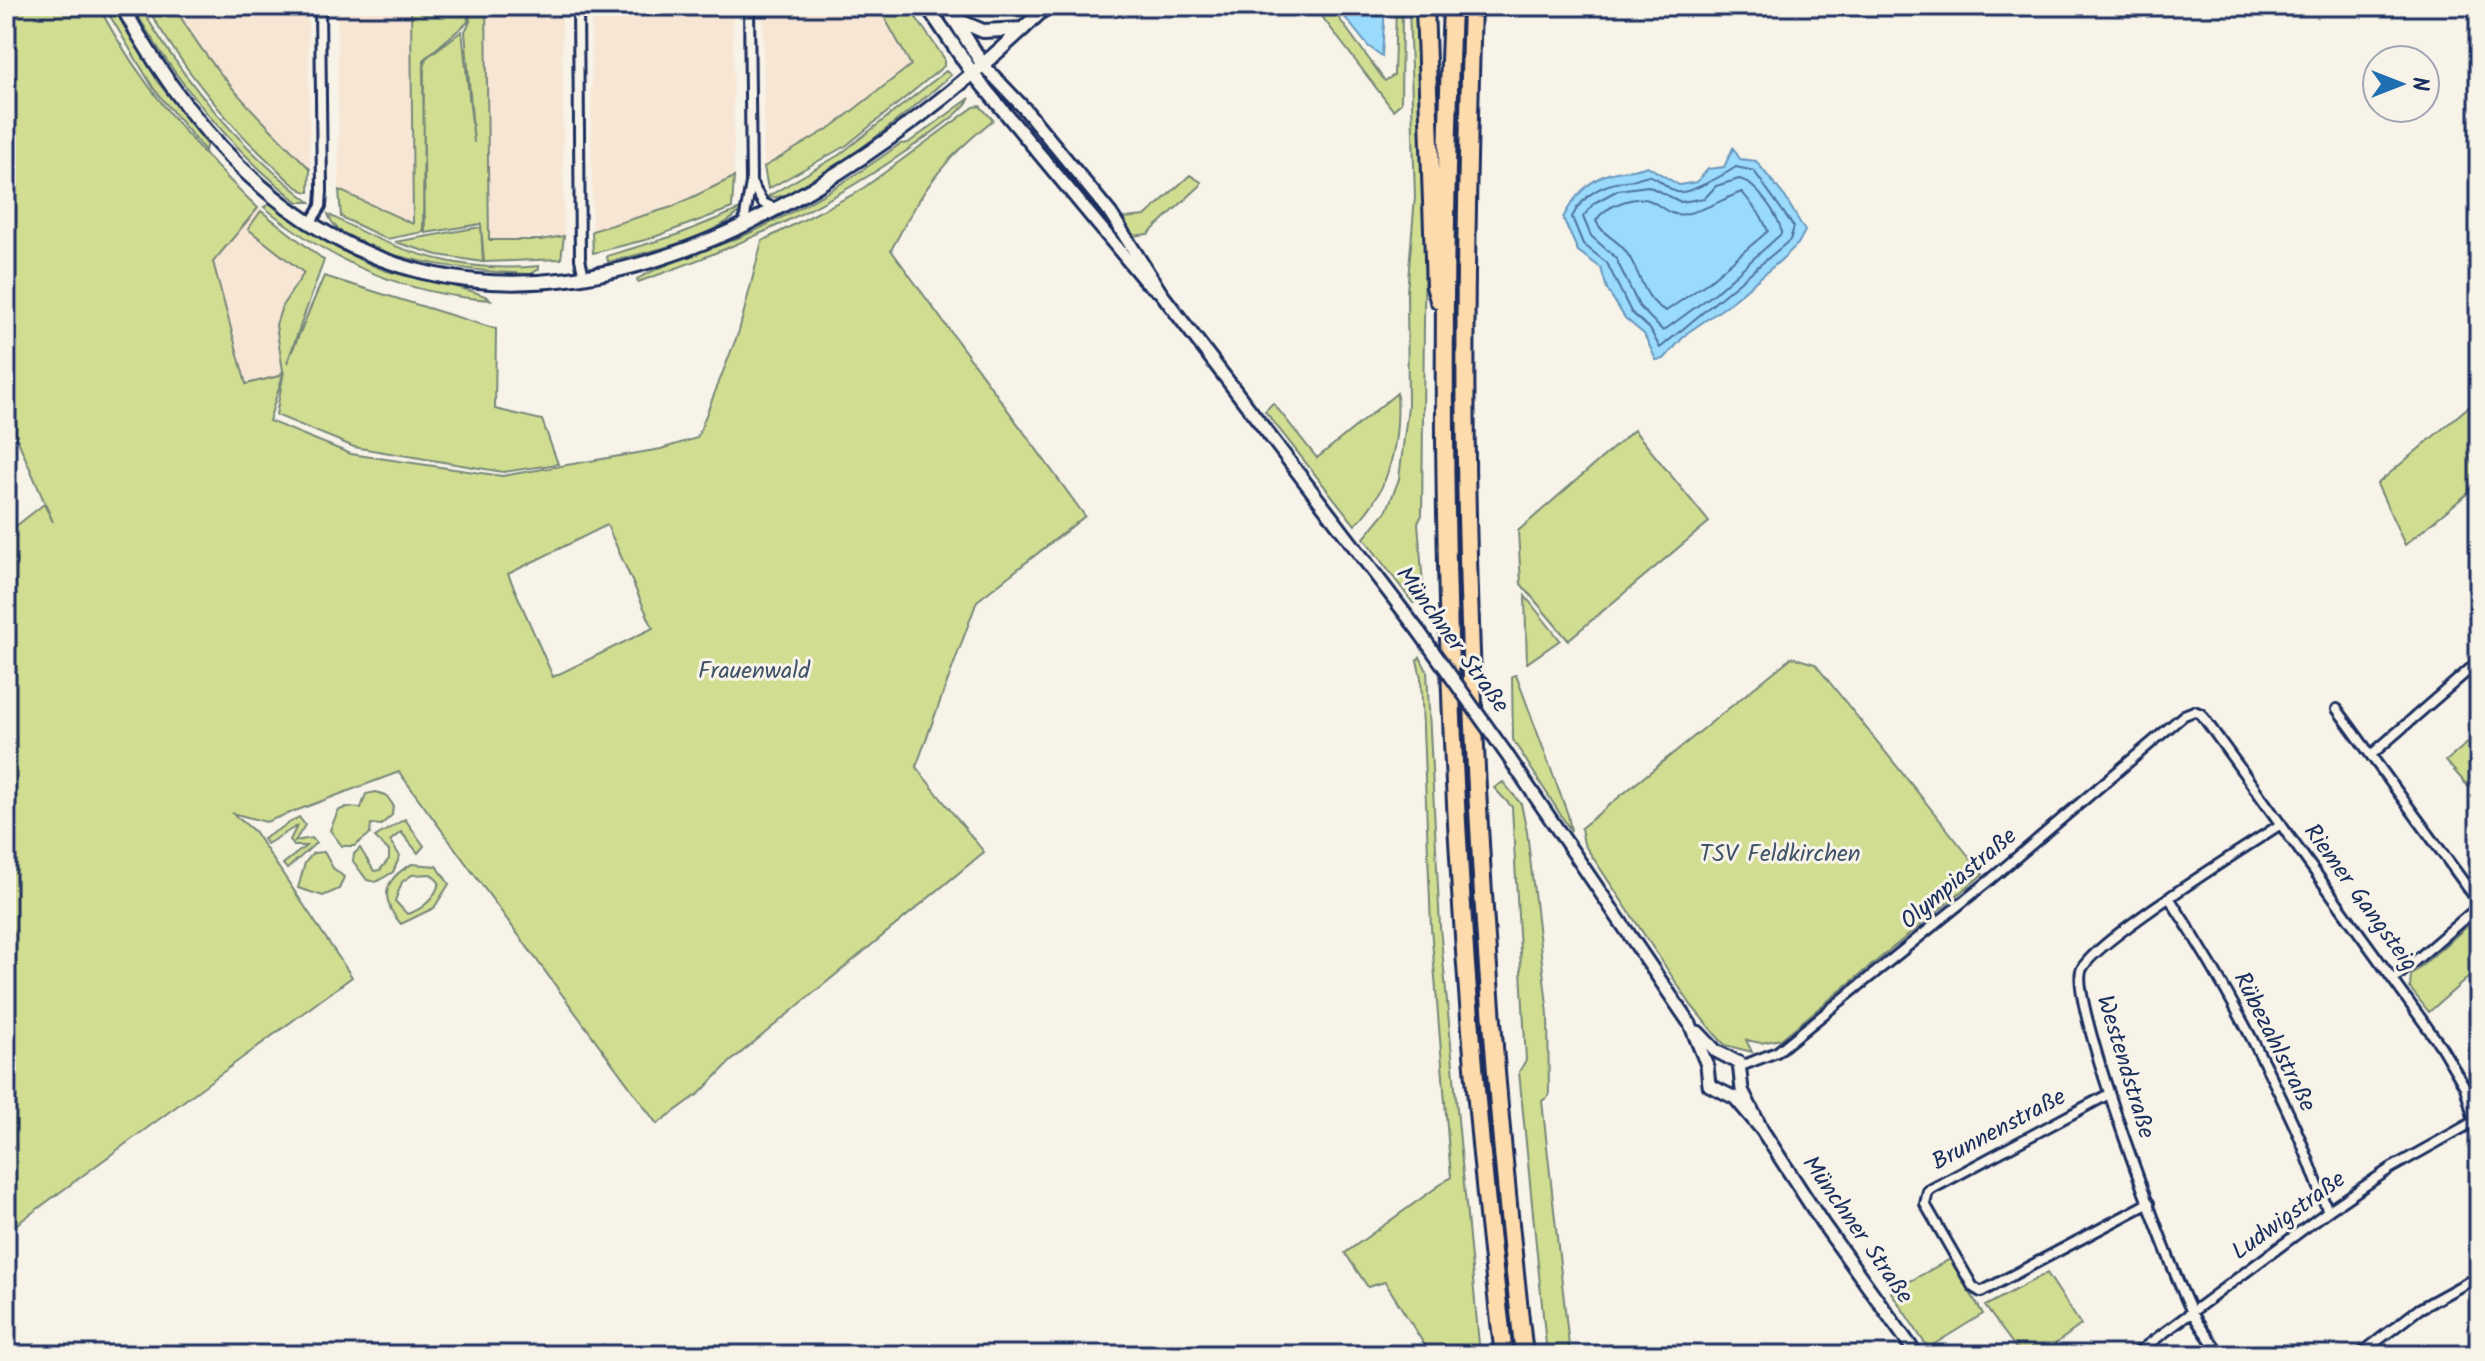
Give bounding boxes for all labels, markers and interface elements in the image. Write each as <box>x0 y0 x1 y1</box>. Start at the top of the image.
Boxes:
north arrow <box>2361 44 2441 124</box>
text: N <box>2401 77 2436 91</box>
street label: Münchner Straße <box>1385 558 1519 722</box>
park label: Frauenwald <box>698 652 811 691</box>
street label: Riemer Gangsteig <box>2293 816 2427 980</box>
street label: Olympiastraße <box>1892 818 2026 940</box>
park label: TSV Feldkirchen <box>1699 835 1861 874</box>
street label: Rübezahlstraße <box>2222 965 2326 1119</box>
street label: Westendstraße <box>2085 990 2165 1144</box>
street label: Brunnenstraße <box>1925 1078 2073 1182</box>
street label: Münchner Straße <box>1791 1148 1923 1313</box>
street label: Ludwigstraße <box>2224 1161 2355 1271</box>

